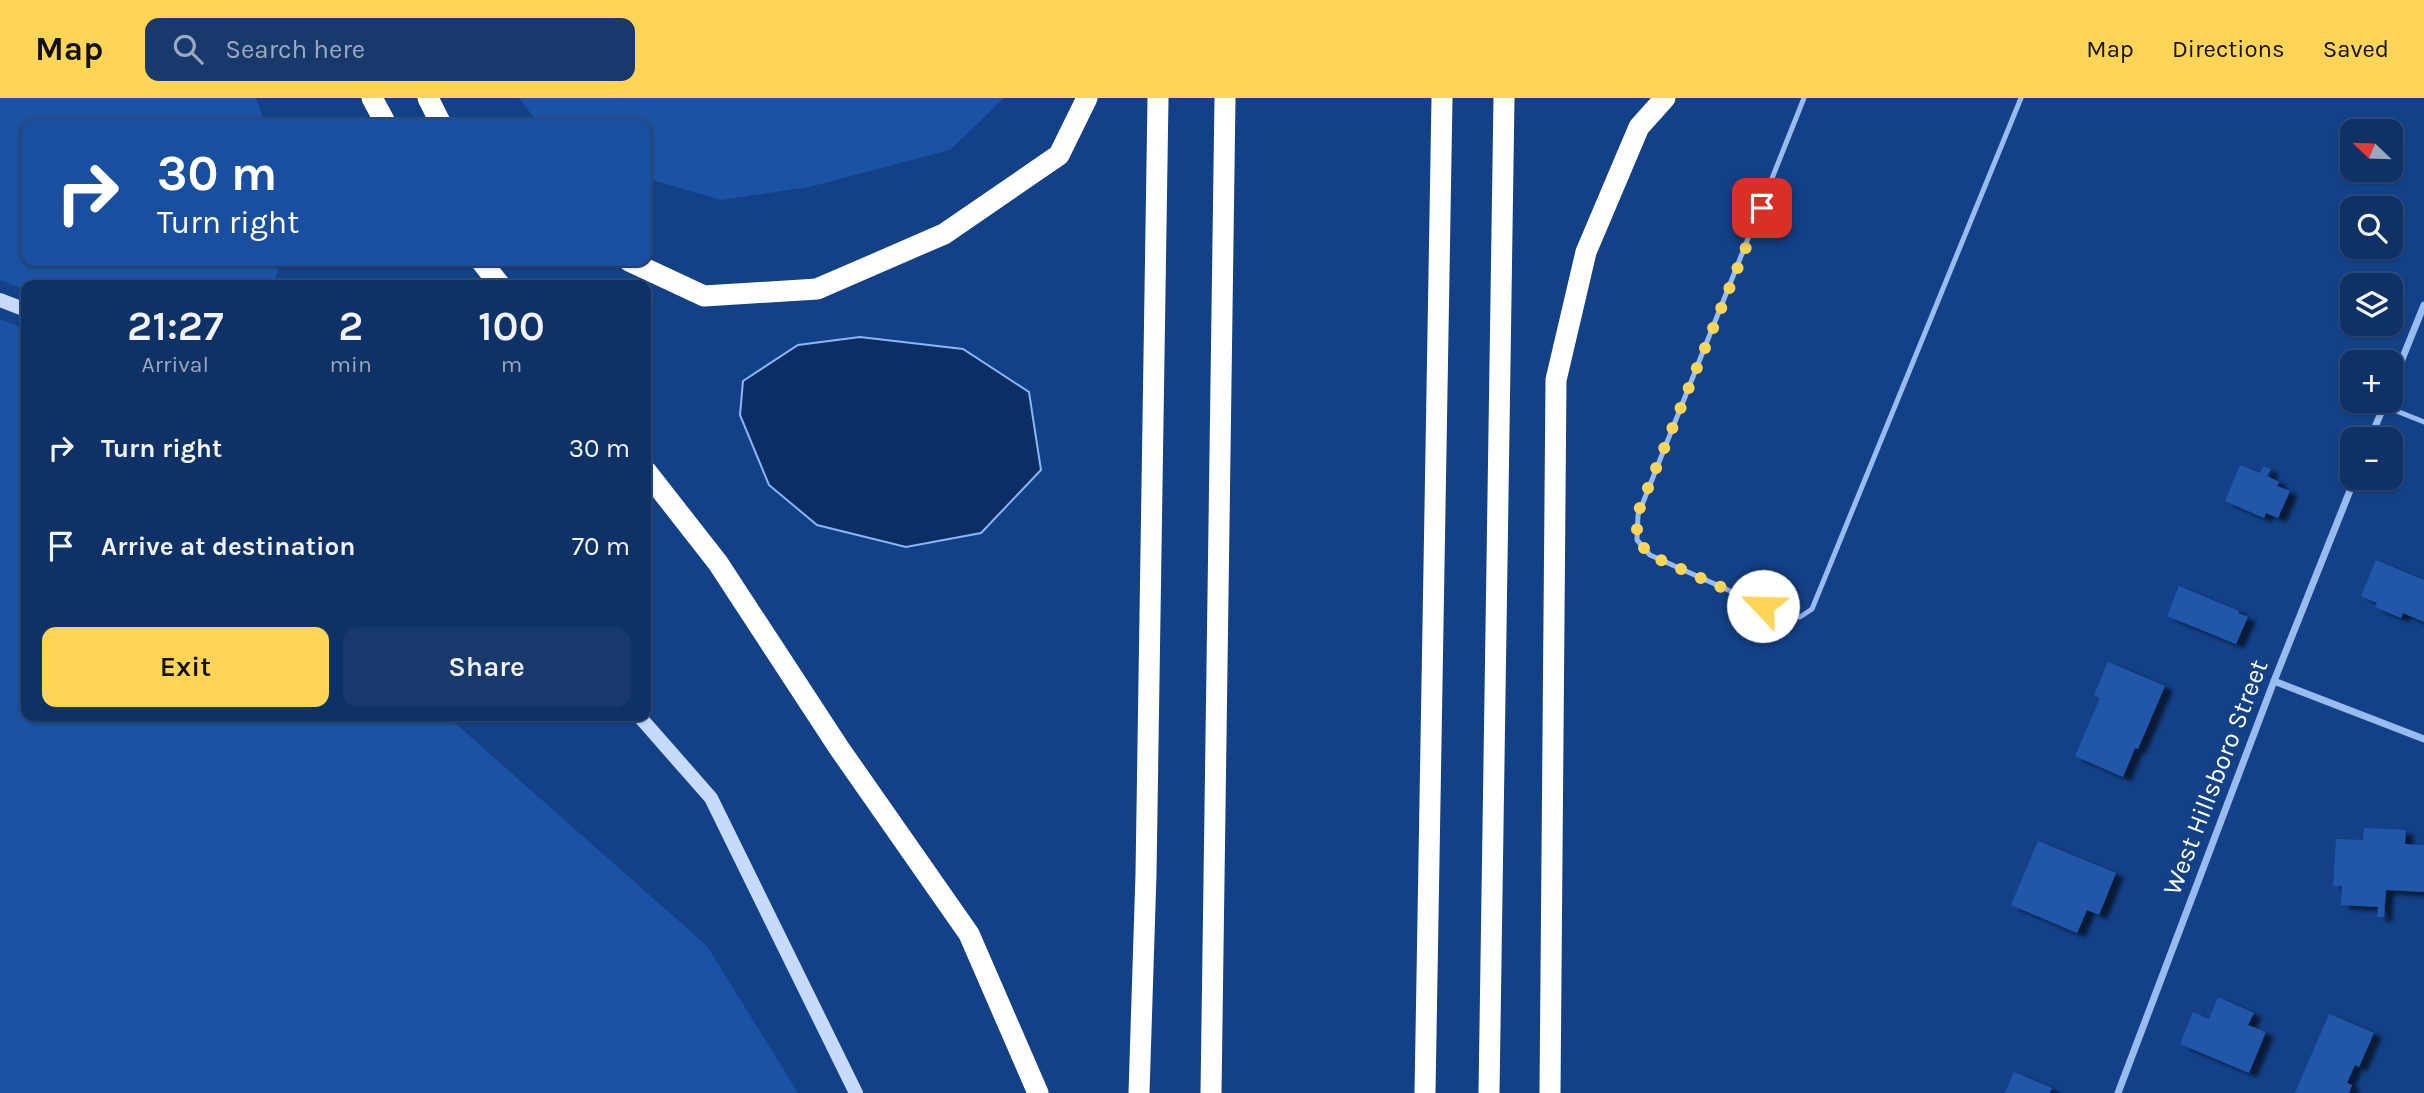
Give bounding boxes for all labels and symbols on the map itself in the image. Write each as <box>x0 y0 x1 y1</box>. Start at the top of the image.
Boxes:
north arrow <box>2340 119 2403 182</box>
pin <box>1732 178 1792 238</box>
position arrow <box>1726 569 1800 643</box>
street label: West Hillsboro Street <box>2156 655 2275 899</box>

